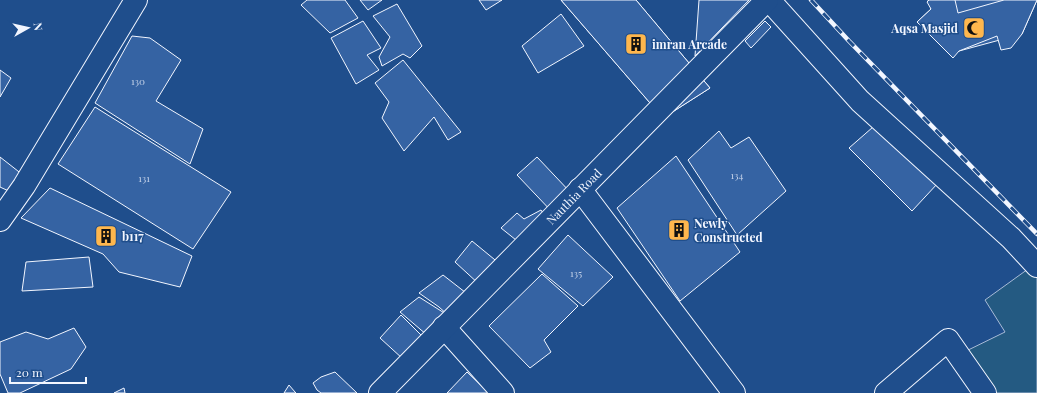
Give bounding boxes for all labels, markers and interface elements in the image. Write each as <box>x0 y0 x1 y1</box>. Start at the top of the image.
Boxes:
north arrow <box>8 8 48 48</box>
mosque icon: Aqsa Masjid <box>961 15 987 41</box>
place label: Aqsa Masjid <box>890 20 958 36</box>
text: N <box>30 22 46 32</box>
building icon: imran Arcade <box>623 31 649 57</box>
place label: imran Arcade <box>652 36 727 52</box>
house number: 130 <box>131 74 145 88</box>
street label: Nauthia Road <box>543 165 605 228</box>
house number: 134 <box>731 168 744 182</box>
house number: 131 <box>138 171 150 185</box>
place label: Newly Constructed <box>694 215 763 245</box>
building icon: Newly Constructed <box>666 217 692 243</box>
building icon: b117 <box>93 223 119 249</box>
place label: b117 <box>122 228 144 244</box>
house number: 135 <box>570 266 582 280</box>
scale bar <box>10 359 86 385</box>
text: 20 m <box>16 364 43 380</box>

